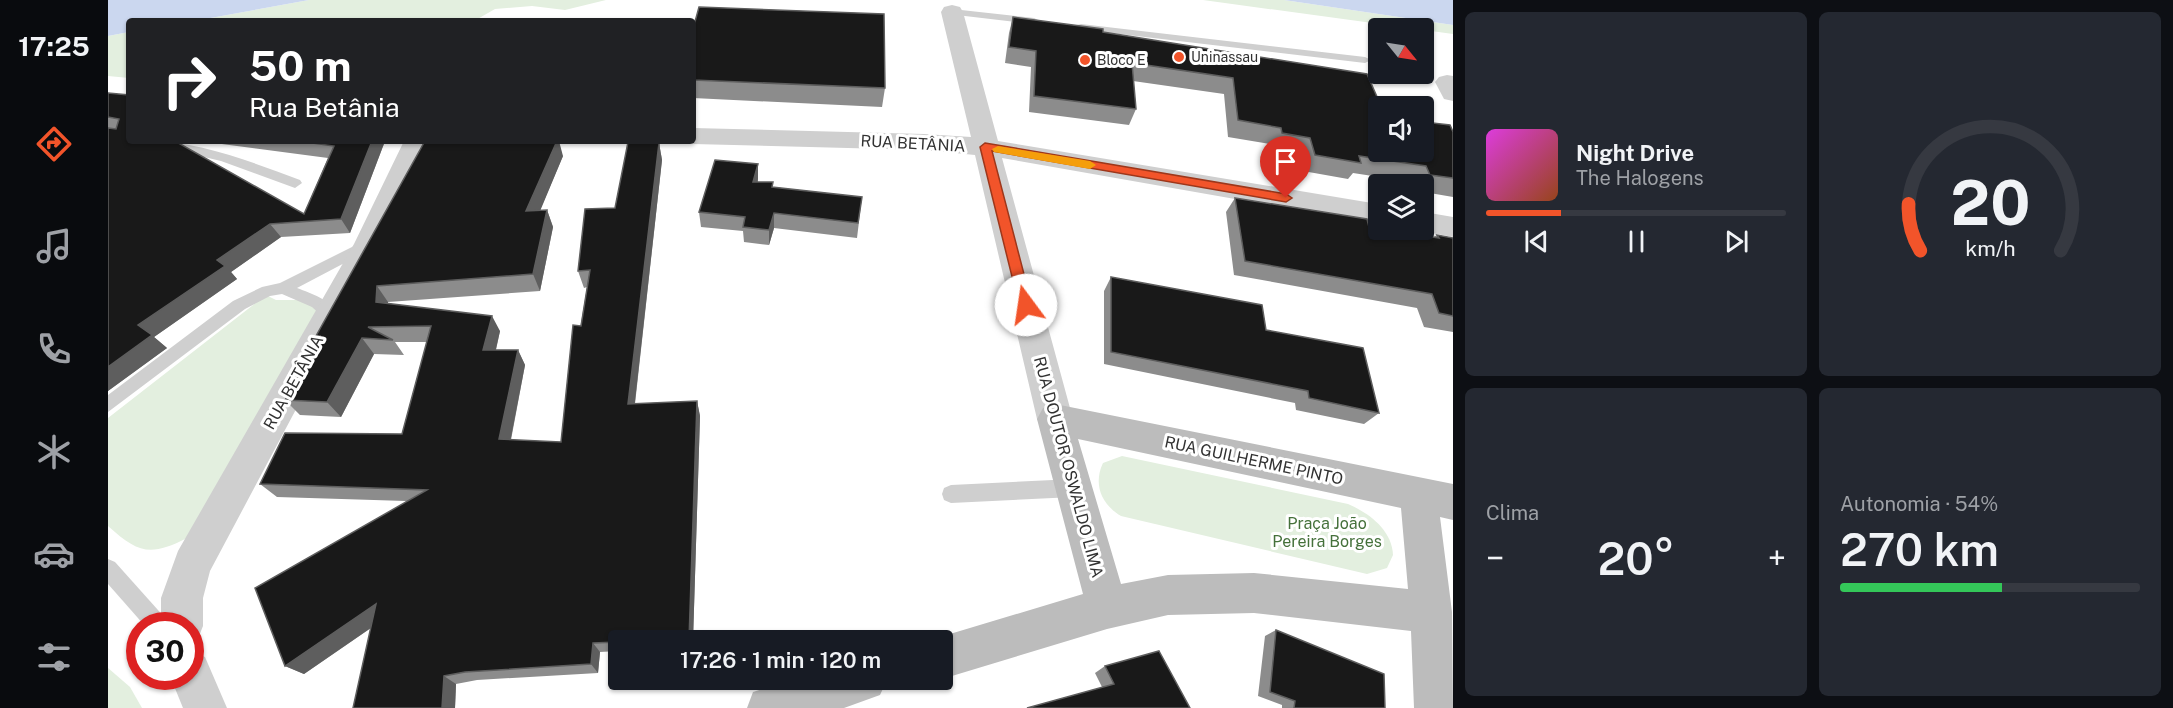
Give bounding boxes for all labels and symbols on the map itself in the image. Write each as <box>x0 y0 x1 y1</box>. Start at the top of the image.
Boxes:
north arrow <box>1368 18 1434 84</box>
place label: Uninassau <box>1191 49 1258 65</box>
marker: Uninassau <box>1172 50 1186 64</box>
place label: Bloco E <box>1097 52 1146 68</box>
marker: Bloco E <box>1078 53 1092 67</box>
street label: RUA BETÂNIA <box>860 130 966 156</box>
pin <box>1260 136 1311 198</box>
position arrow <box>994 273 1058 337</box>
street label: RUA BETÂNIA <box>259 331 327 433</box>
street label: RUA DOUTOR OSWALDO LIMA <box>1030 354 1107 580</box>
street label: RUA GUILHERME PINTO <box>1163 432 1345 489</box>
park label: Praça João Pereira Borges <box>1272 514 1382 551</box>
speed limit sign: 30 <box>126 612 204 690</box>

